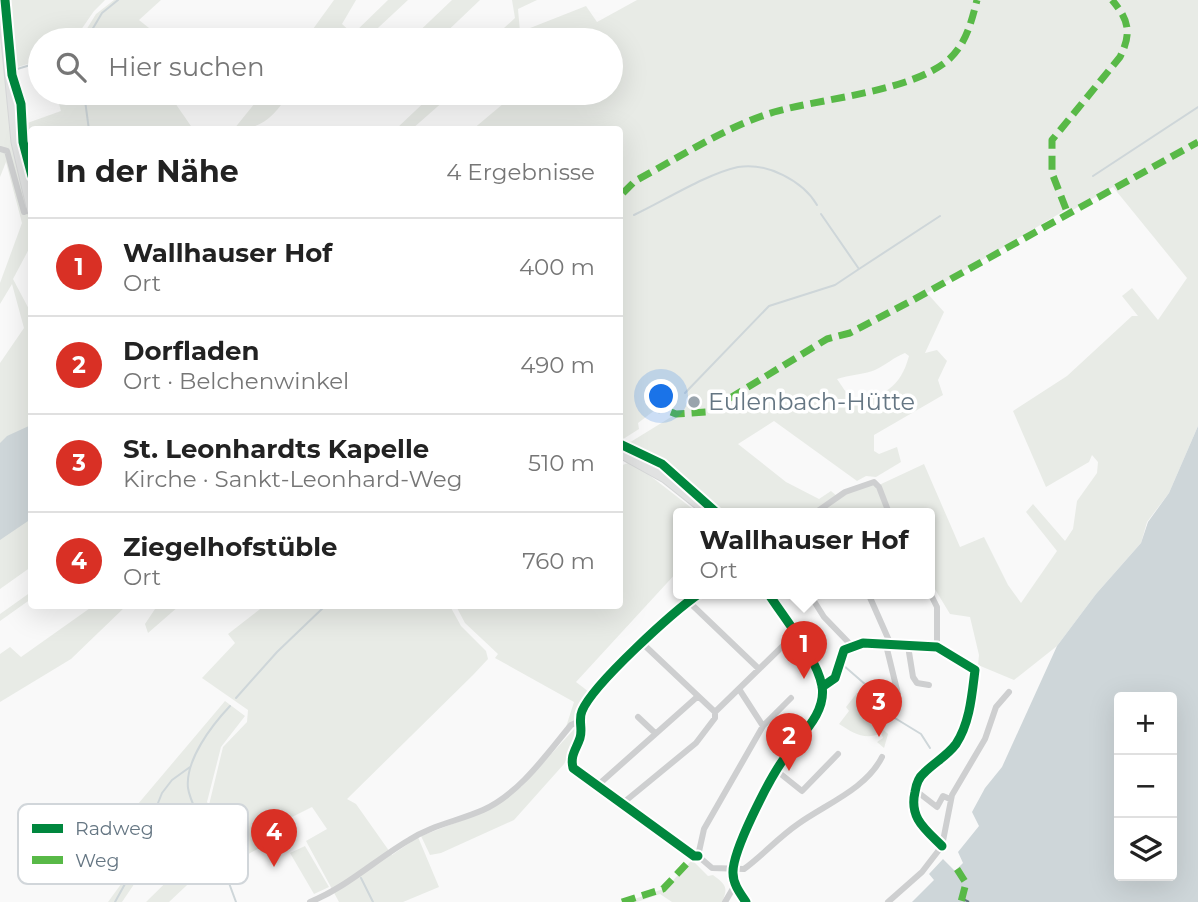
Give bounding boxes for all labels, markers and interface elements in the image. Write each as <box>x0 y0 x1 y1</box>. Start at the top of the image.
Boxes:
search box <box>28 28 623 105</box>
icon: search <box>52 48 90 86</box>
text: Hier suchen <box>108 51 265 83</box>
text: In der Nähe <box>56 153 239 190</box>
text: 4 Ergebnisse <box>446 158 595 186</box>
text: Wallhauser Hof <box>123 237 332 269</box>
text: 1 <box>74 253 84 281</box>
text: 400 m <box>519 253 595 281</box>
text: Ort <box>123 269 161 297</box>
text: Dorfladen <box>123 335 259 367</box>
text: 2 <box>72 351 86 379</box>
text: 490 m <box>520 351 595 379</box>
text: Ort · Belchenwinkel <box>123 367 349 395</box>
your location <box>644 379 678 413</box>
place label: Eulenbach-Hütte <box>708 387 915 416</box>
marker: Eulenbach-Hütte <box>686 394 702 410</box>
text: St. Leonhardts Kapelle <box>123 433 429 465</box>
text: 3 <box>72 449 86 477</box>
text: 510 m <box>528 449 595 477</box>
text: Kirche · Sankt-Leonhard-Weg <box>123 465 463 493</box>
popup <box>673 508 935 599</box>
text: Wallhauser Hof <box>699 524 909 556</box>
text: Ziegelhofstüble <box>123 531 337 563</box>
text: 4 <box>71 547 87 575</box>
text: 760 m <box>522 547 595 575</box>
text: Ort <box>699 556 738 584</box>
text: Ort <box>123 563 161 591</box>
pin: 1 <box>781 621 827 679</box>
pin: 3 <box>856 679 902 737</box>
map controls <box>1114 692 1177 881</box>
button: + <box>1114 692 1177 755</box>
pin: 2 <box>766 713 812 771</box>
button: − <box>1114 755 1177 818</box>
legend <box>18 804 248 884</box>
pin: 4 <box>251 809 297 867</box>
text: Radweg <box>75 817 154 840</box>
button: layers <box>1114 818 1177 881</box>
text: Weg <box>75 849 120 872</box>

